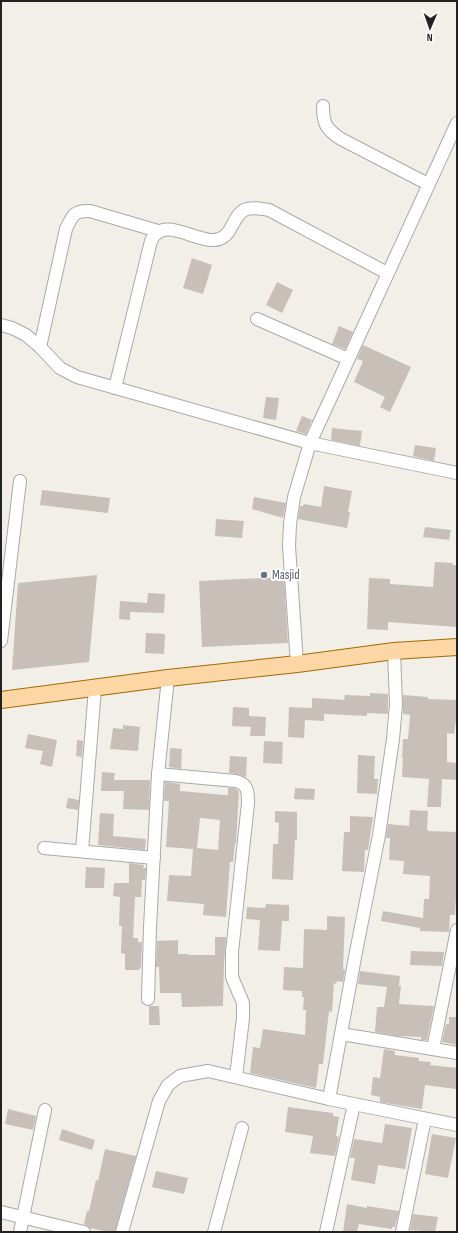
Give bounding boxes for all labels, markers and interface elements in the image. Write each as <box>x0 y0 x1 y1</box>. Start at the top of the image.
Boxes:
north arrow <box>410 8 450 48</box>
text: N <box>426 31 433 44</box>
place label: Masjid <box>272 567 300 583</box>
marker: Masjid <box>259 570 269 580</box>

